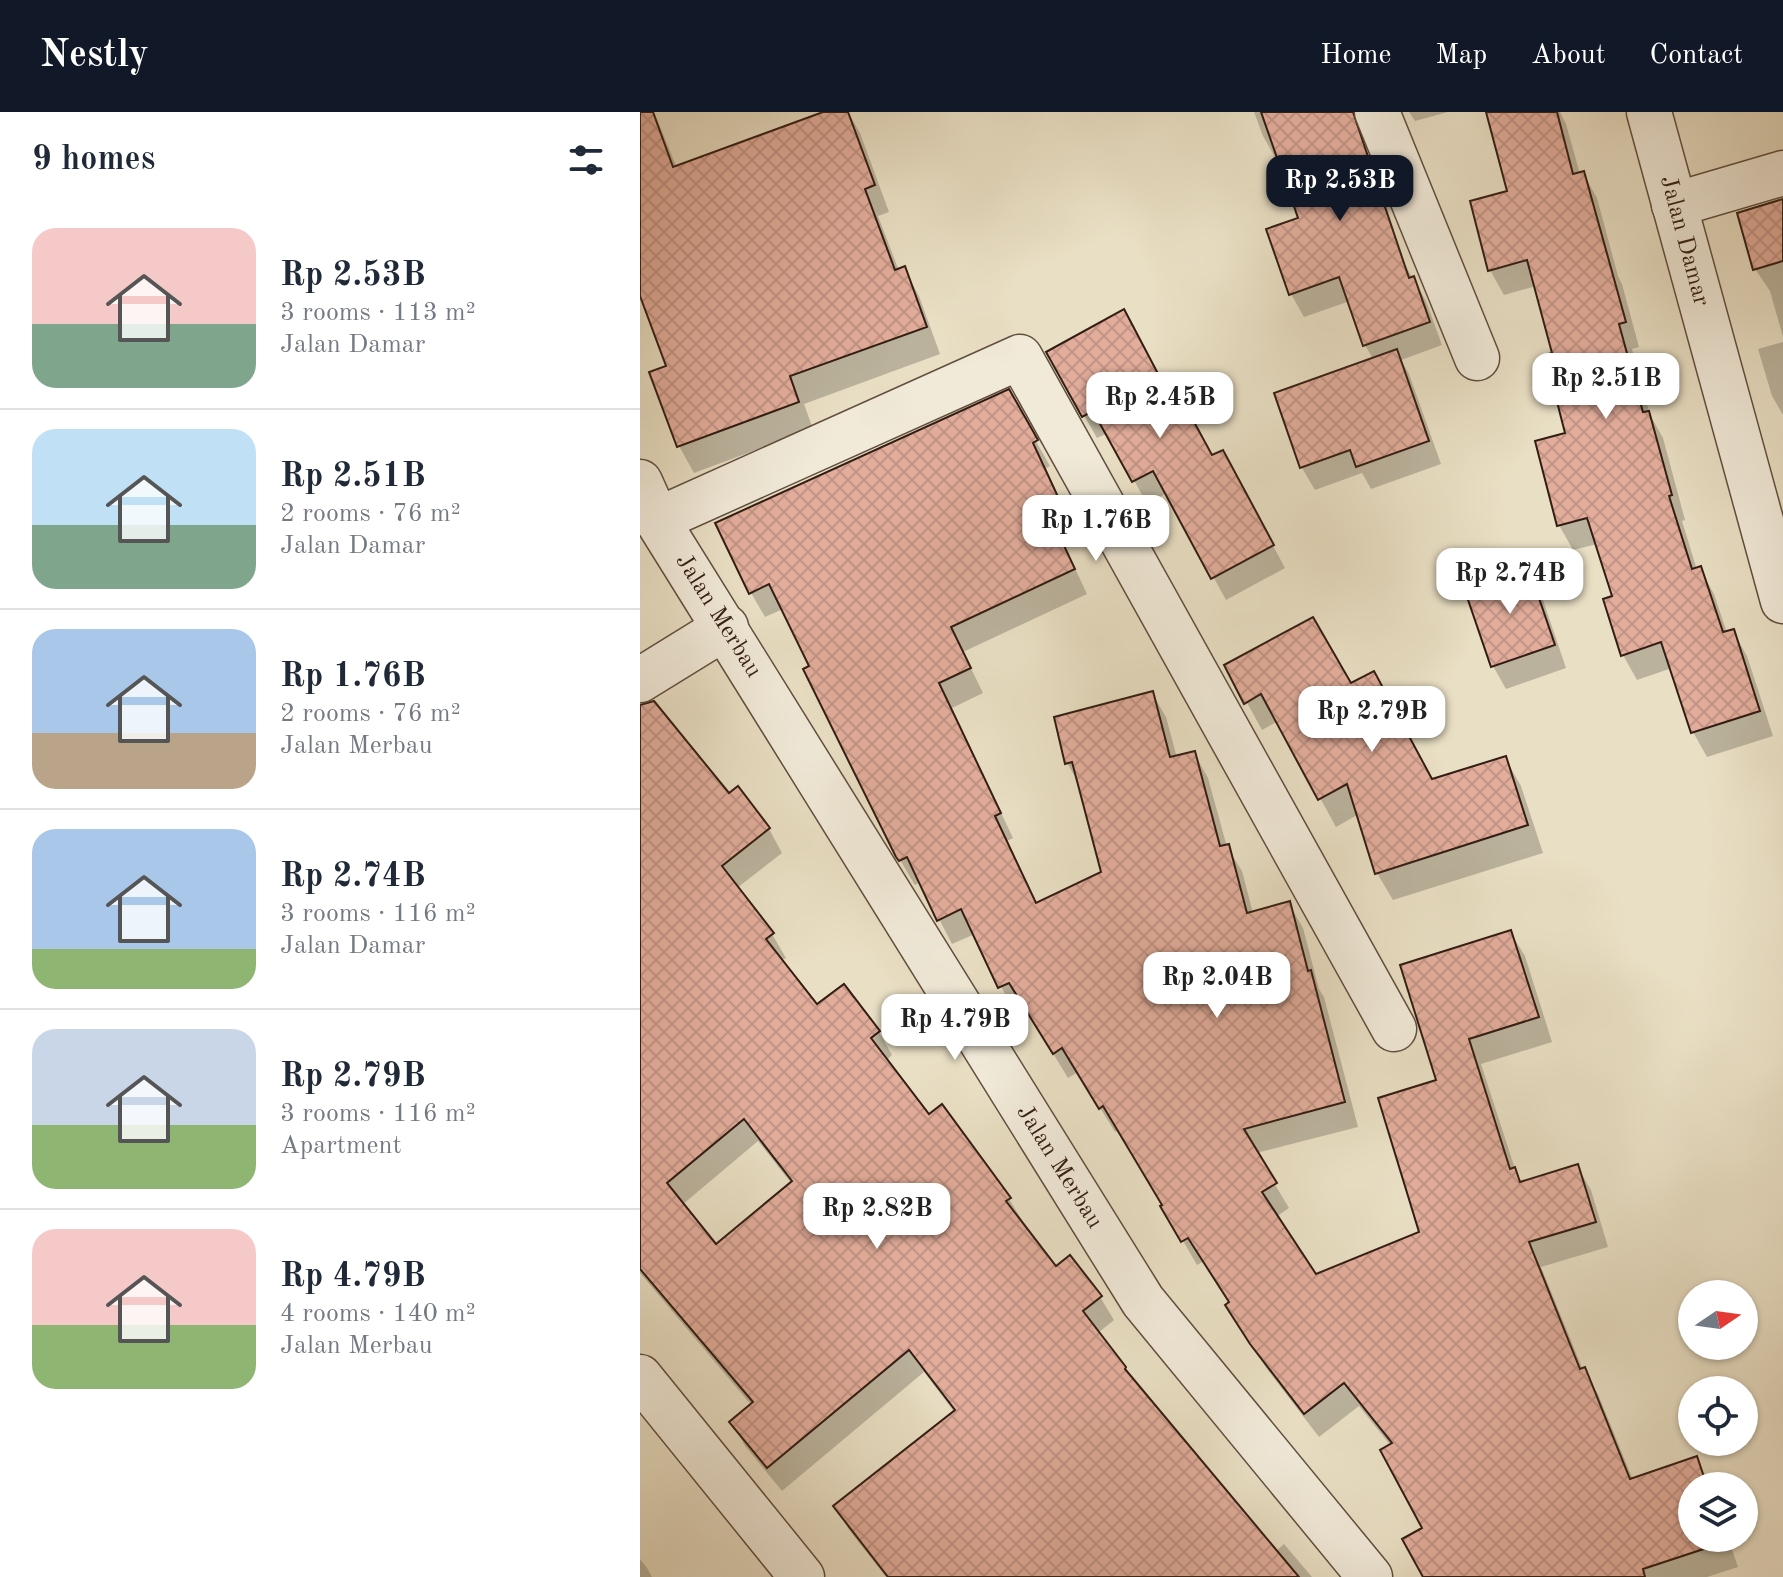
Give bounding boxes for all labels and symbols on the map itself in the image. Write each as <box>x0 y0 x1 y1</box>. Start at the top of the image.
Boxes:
pin: Rp 2.53B <box>1257 155 1423 223</box>
street label: Jalan Damar <box>1655 173 1713 309</box>
pin: Rp 2.51B <box>1523 353 1689 421</box>
pin: Rp 2.45B <box>1077 372 1243 440</box>
pin: Rp 1.76B <box>1013 495 1179 563</box>
pin: Rp 2.74B <box>1427 548 1593 616</box>
street label: Jalan Merbau <box>671 550 766 682</box>
pin: Rp 2.79B <box>1289 686 1455 754</box>
pin: Rp 2.04B <box>1134 952 1300 1020</box>
pin: Rp 4.79B <box>872 994 1038 1062</box>
street label: Jalan Merbau <box>1012 1101 1107 1233</box>
pin: Rp 2.82B <box>794 1183 960 1251</box>
north arrow <box>1678 1280 1758 1360</box>

